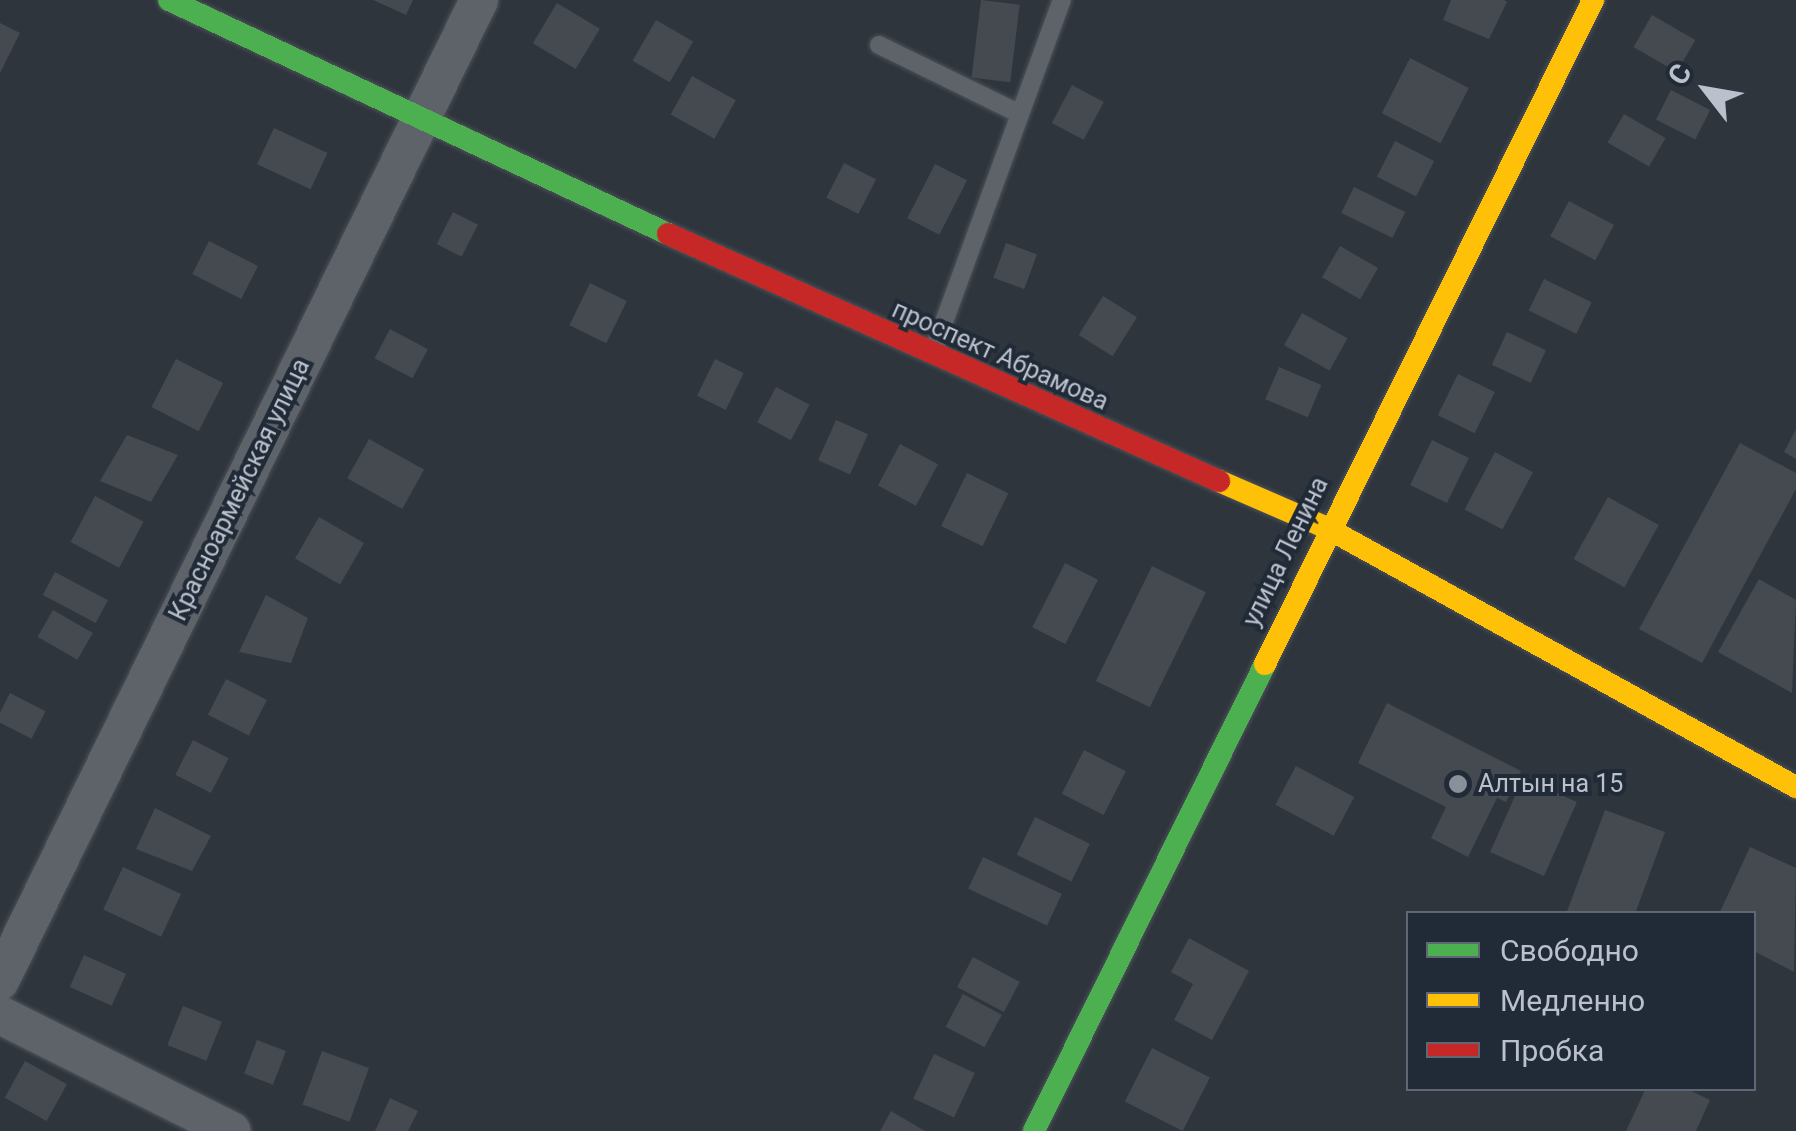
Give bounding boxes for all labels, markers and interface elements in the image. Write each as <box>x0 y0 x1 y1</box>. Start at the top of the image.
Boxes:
north arrow <box>1656 40 1756 140</box>
text: С <box>1661 58 1699 91</box>
street label: проспект Абрамова <box>887 295 1113 417</box>
street label: Красноармейская улица <box>163 354 317 626</box>
street label: улица Ленина <box>1237 472 1335 632</box>
place label: Алтын на 15 <box>1478 769 1623 799</box>
marker: Алтын на 15 <box>1447 773 1469 795</box>
legend <box>1406 911 1756 1091</box>
text: Свободно <box>1500 933 1639 968</box>
text: Медленно <box>1500 983 1645 1018</box>
text: Пробка <box>1500 1033 1604 1068</box>

